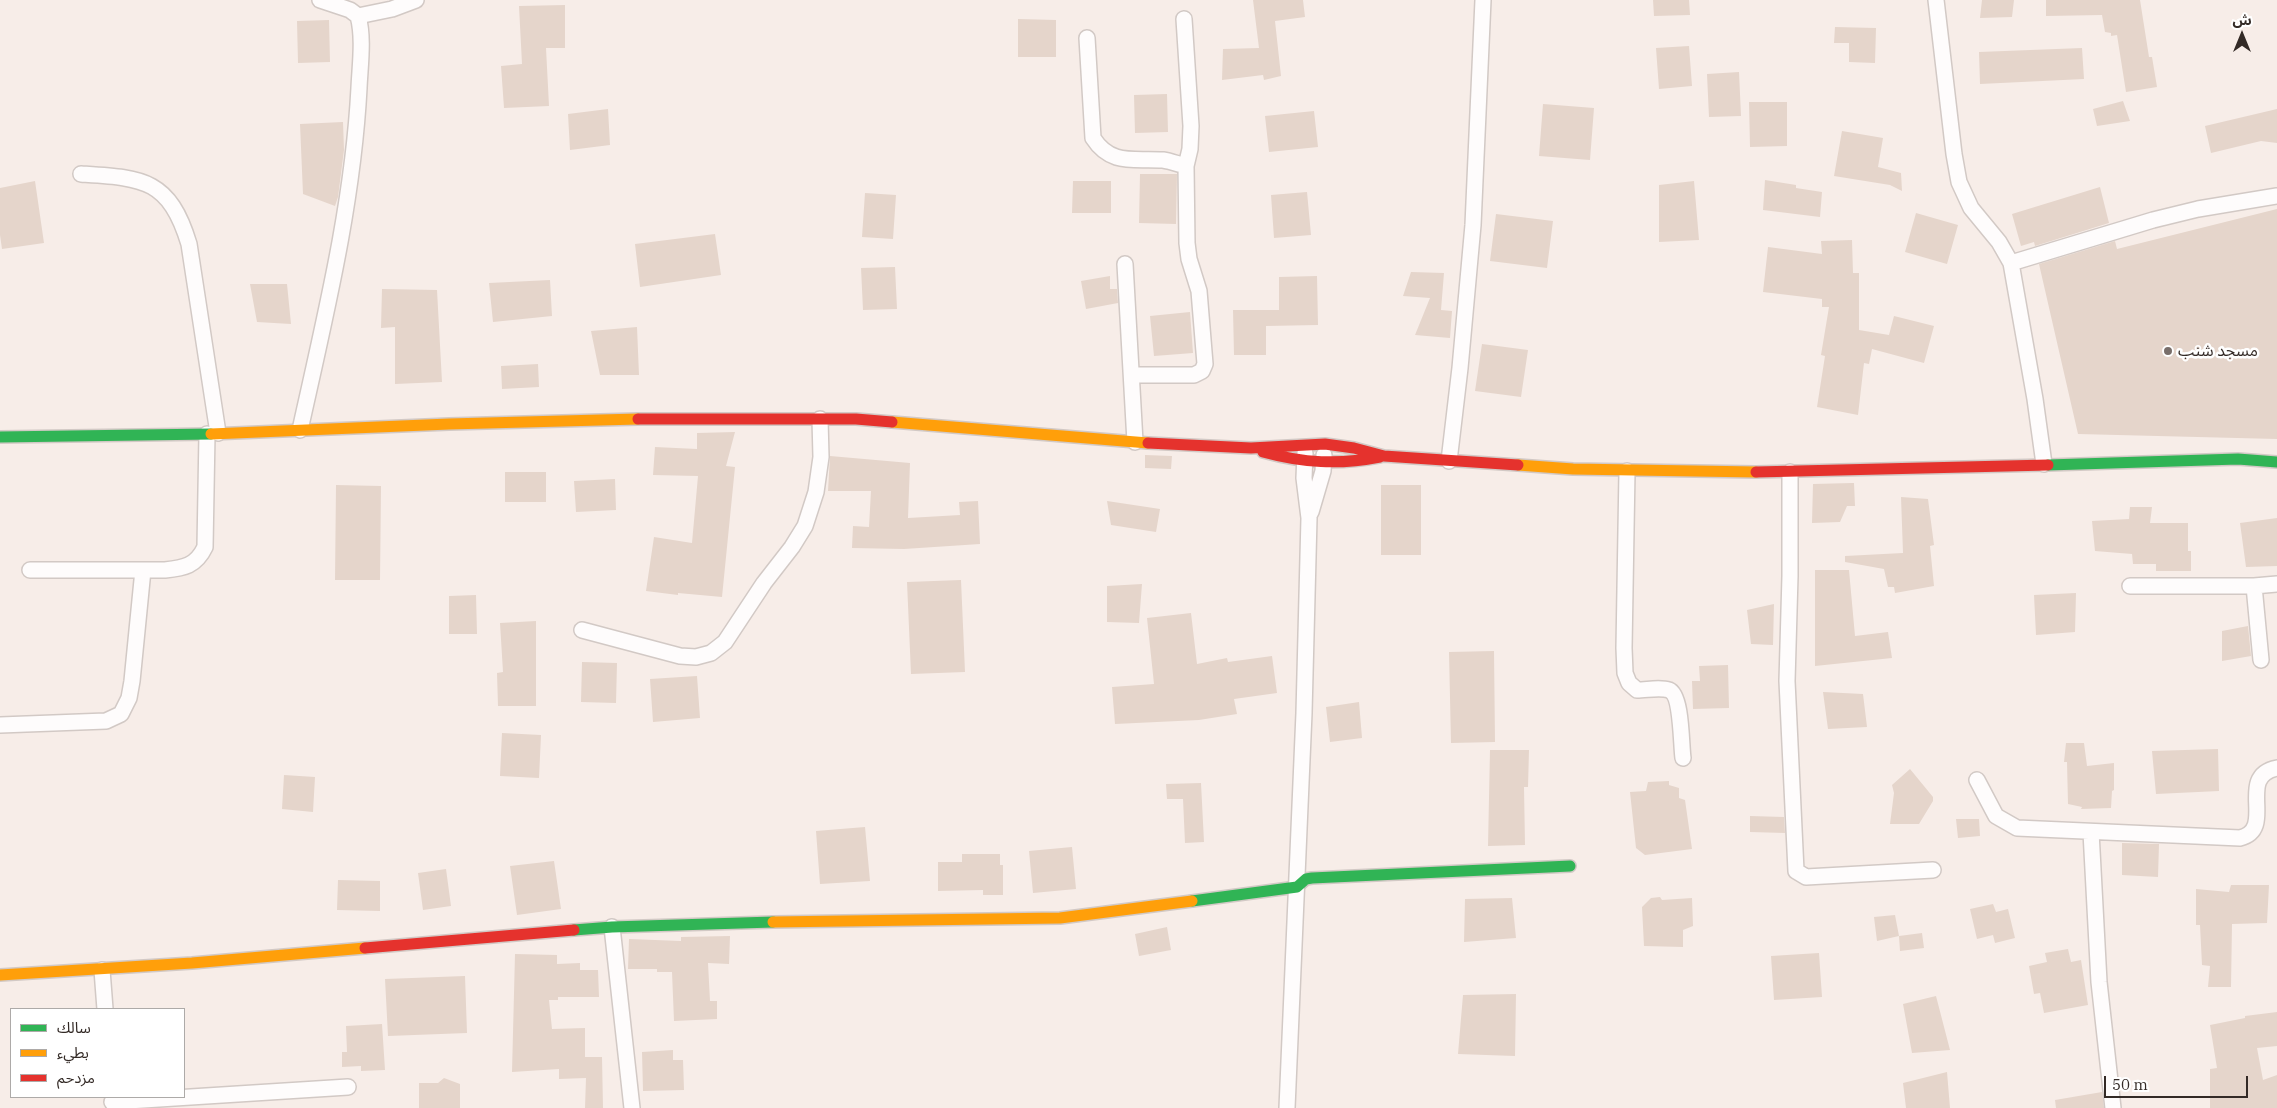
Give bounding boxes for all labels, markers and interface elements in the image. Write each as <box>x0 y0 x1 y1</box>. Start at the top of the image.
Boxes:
north arrow <box>2217 10 2267 60</box>
text: ش <box>2232 11 2252 29</box>
place label: مسجد شنب <box>2178 341 2258 361</box>
marker: مسجد شنب <box>2162 345 2174 357</box>
legend <box>10 1008 185 1098</box>
text: سالك <box>57 1018 91 1037</box>
text: بطيء <box>57 1043 89 1062</box>
scale bar <box>2107 1066 2251 1098</box>
text: مزدحم <box>57 1068 95 1087</box>
text: 50 m <box>2112 1075 2148 1094</box>

